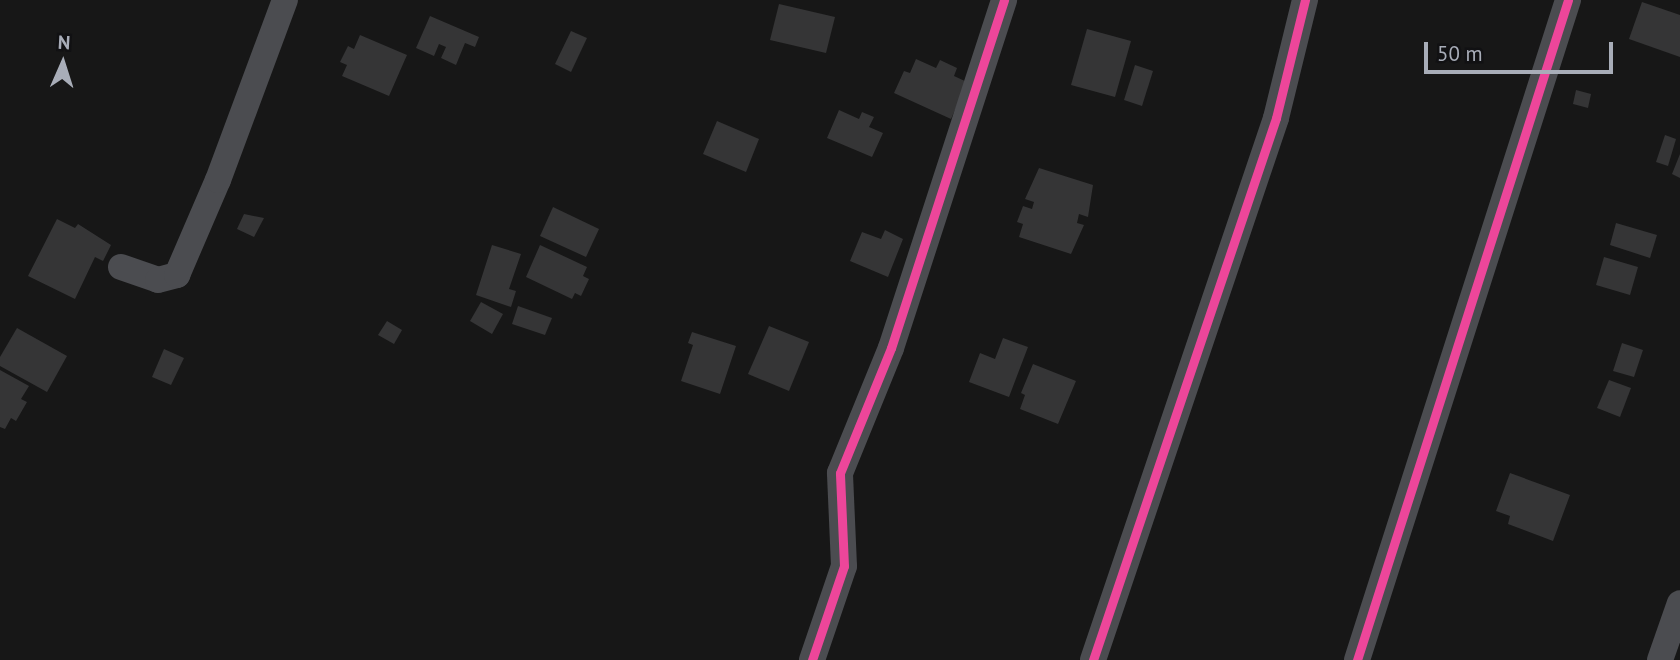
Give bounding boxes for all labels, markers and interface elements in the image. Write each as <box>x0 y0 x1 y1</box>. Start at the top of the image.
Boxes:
north arrow <box>28 28 98 98</box>
scale bar <box>1428 28 1617 72</box>
text: N <box>57 30 71 54</box>
text: 50 m <box>1437 40 1483 67</box>

